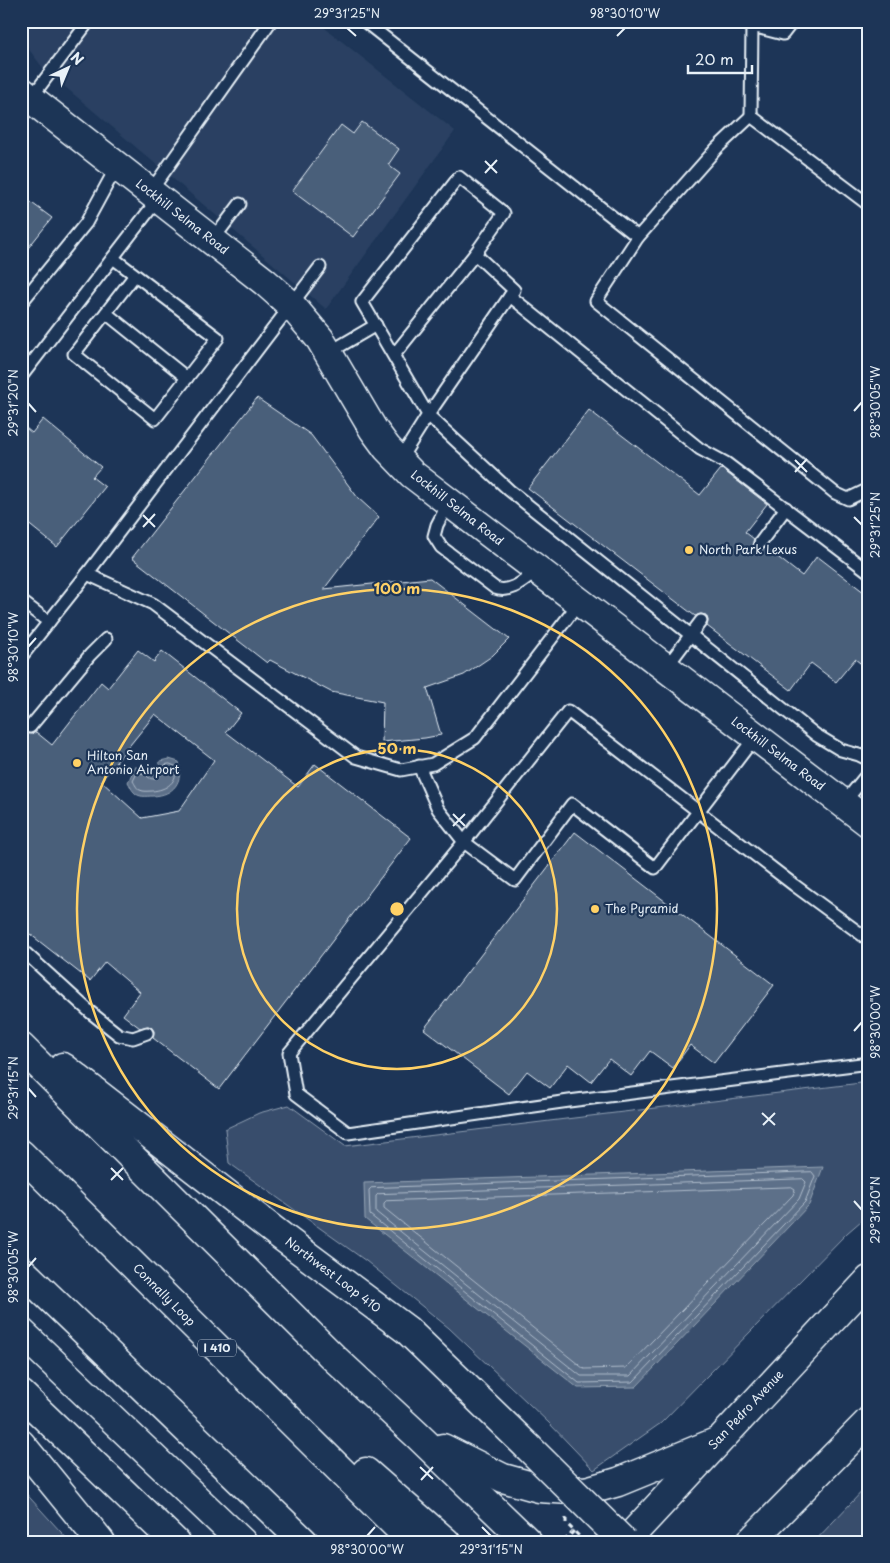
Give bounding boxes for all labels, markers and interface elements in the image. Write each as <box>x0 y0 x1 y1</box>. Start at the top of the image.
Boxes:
text: 29°31'25"N <box>314 4 380 22</box>
text: 98°30'10"W <box>590 4 661 22</box>
north arrow <box>42 42 92 92</box>
scale bar <box>688 42 751 74</box>
text: N <box>66 47 89 70</box>
text: 20 m <box>695 47 734 70</box>
street label: Lockhill Selma Road <box>132 174 233 258</box>
text: 98°30'05"W <box>866 365 884 438</box>
text: 29°31'20"N <box>4 369 22 437</box>
street label: Lockhill Selma Road <box>407 465 508 549</box>
text: 29°31'25"N <box>866 492 884 558</box>
place label: North Park Lexus <box>699 540 797 558</box>
marker: North Park Lexus <box>683 544 695 556</box>
text: 100 m <box>374 576 420 599</box>
text: 98°30'10"W <box>4 611 22 682</box>
street label: Lockhill Selma Road <box>728 712 829 795</box>
text: 50 m <box>378 736 416 759</box>
place label: Hilton San Antonio Airport <box>87 746 179 778</box>
marker: Hilton San Antonio Airport <box>71 757 83 769</box>
place label: The Pyramid <box>605 899 679 917</box>
centre of rings <box>388 900 406 918</box>
marker: The Pyramid <box>589 903 601 915</box>
text: 98°30'00"W <box>866 985 884 1059</box>
text: 29°31'15"N <box>4 1056 22 1120</box>
text: 29°31'20"N <box>866 1176 884 1244</box>
text: 98°30'05"W <box>4 1230 22 1303</box>
street label: Northwest Loop 410 <box>282 1232 385 1316</box>
street label: Connally Loop <box>129 1259 200 1330</box>
road number: I 410 <box>198 1340 236 1356</box>
street label: San Pedro Avenue <box>703 1365 787 1453</box>
text: 98°30'00"W <box>330 1540 404 1558</box>
text: 29°31'15"N <box>459 1540 523 1558</box>

